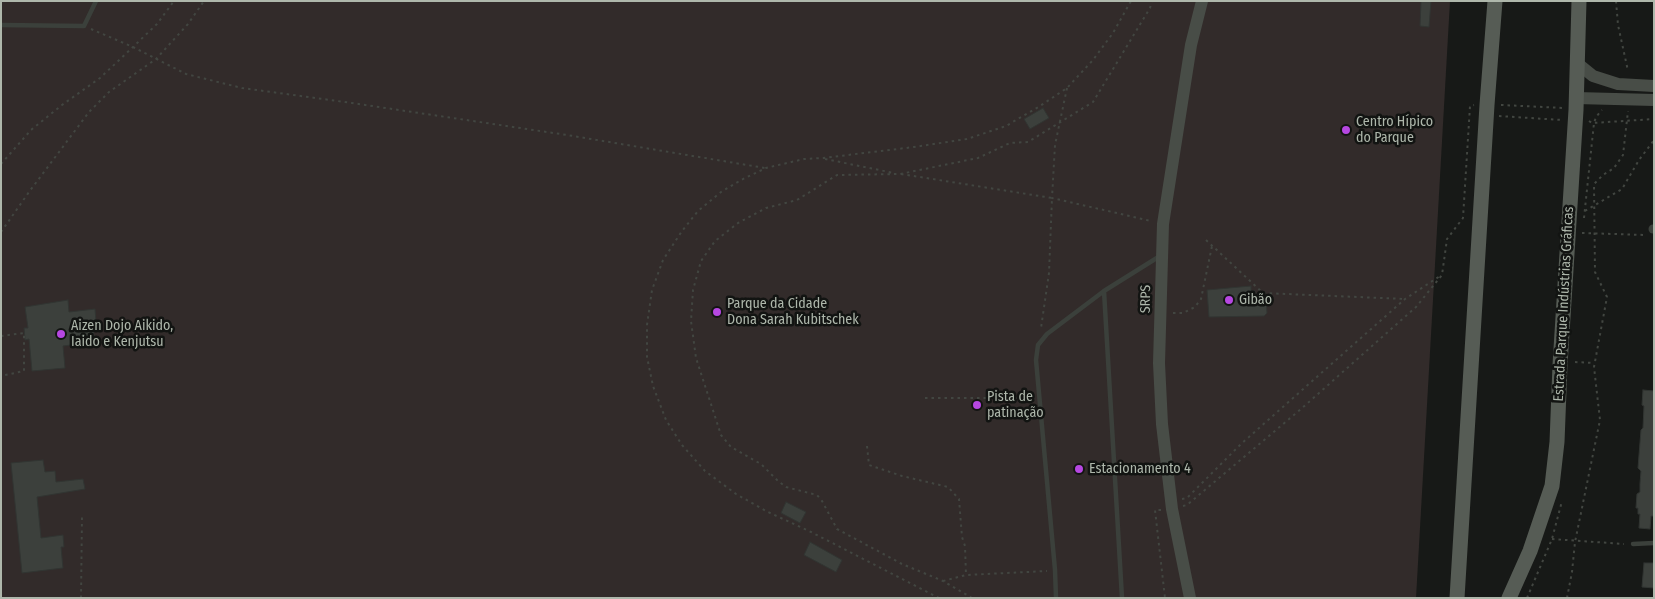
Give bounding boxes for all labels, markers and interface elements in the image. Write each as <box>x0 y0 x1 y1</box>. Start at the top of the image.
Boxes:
place label: Centro Hípico do Parque <box>1356 114 1433 146</box>
marker: Centro Hípico do Parque <box>1340 124 1352 136</box>
street label: Estrada Parque Indústrias Gráficas <box>1551 206 1577 402</box>
street label: SRPS <box>1137 285 1155 313</box>
place label: Gibão <box>1239 292 1272 308</box>
marker: Gibão <box>1223 294 1235 306</box>
place label: Parque da Cidade Dona Sarah Kubitschek <box>727 296 859 328</box>
marker: Parque da Cidade Dona Sarah Kubitschek <box>711 306 723 318</box>
place label: Aizen Dojo Aikido, Iaido e Kenjutsu <box>71 318 173 351</box>
marker: Aizen Dojo Aikido, Iaido e Kenjutsu <box>55 328 67 340</box>
place label: Pista de patinação <box>987 389 1044 422</box>
marker: Pista de patinação <box>971 399 983 411</box>
place label: Estacionamento 4 <box>1089 461 1191 477</box>
marker: Estacionamento 4 <box>1073 463 1085 475</box>

